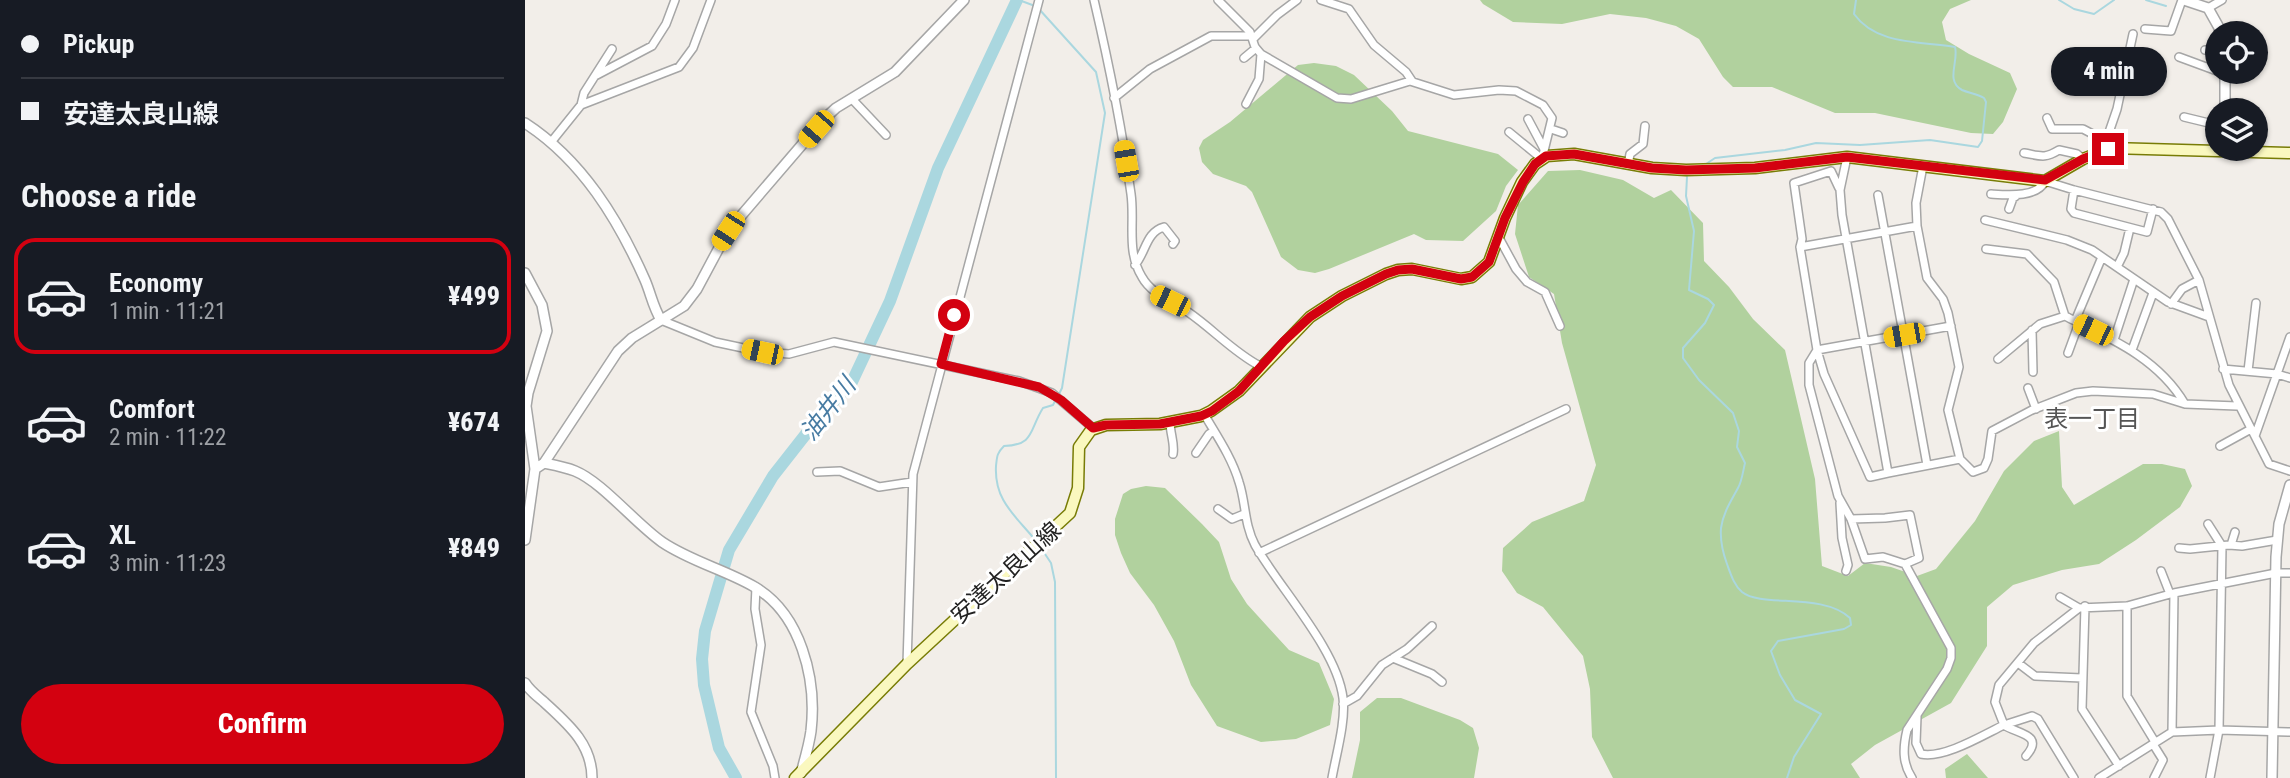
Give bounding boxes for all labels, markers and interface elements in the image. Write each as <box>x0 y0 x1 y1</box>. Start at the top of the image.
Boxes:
map controls <box>2205 21 2268 161</box>
button: locate <box>2205 21 2268 84</box>
text: Pickup <box>63 29 134 59</box>
callout: 4 min <box>2050 47 2166 96</box>
text: 4 min <box>2083 58 2135 85</box>
button: layers <box>2205 98 2268 161</box>
text: 安達太良山線 <box>63 99 219 129</box>
car <box>795 106 838 152</box>
route end <box>2092 133 2124 165</box>
car <box>1113 138 1140 184</box>
text: Choose a ride <box>21 177 196 215</box>
car <box>708 208 749 254</box>
icon: car <box>25 265 88 328</box>
text: Economy <box>109 268 203 298</box>
text: ¥499 <box>448 281 500 311</box>
car <box>1147 282 1194 320</box>
text: 1 min · 11:21 <box>109 298 226 325</box>
route start <box>938 299 970 331</box>
car <box>2070 311 2117 349</box>
car <box>1882 321 1927 349</box>
car <box>740 337 785 367</box>
water label: 油井川 <box>795 370 863 446</box>
icon: car <box>25 391 88 454</box>
text: Comfort <box>109 394 195 424</box>
district label: 表一丁目 <box>2044 405 2140 433</box>
text: ¥674 <box>448 407 500 437</box>
text: 2 min · 11:22 <box>109 424 226 451</box>
icon: car <box>25 517 88 580</box>
street label: 安達太良山線 <box>946 517 1066 629</box>
text: XL <box>109 520 136 550</box>
text: ¥849 <box>448 533 500 563</box>
text: 3 min · 11:23 <box>109 550 226 577</box>
button: Confirm <box>21 684 504 764</box>

